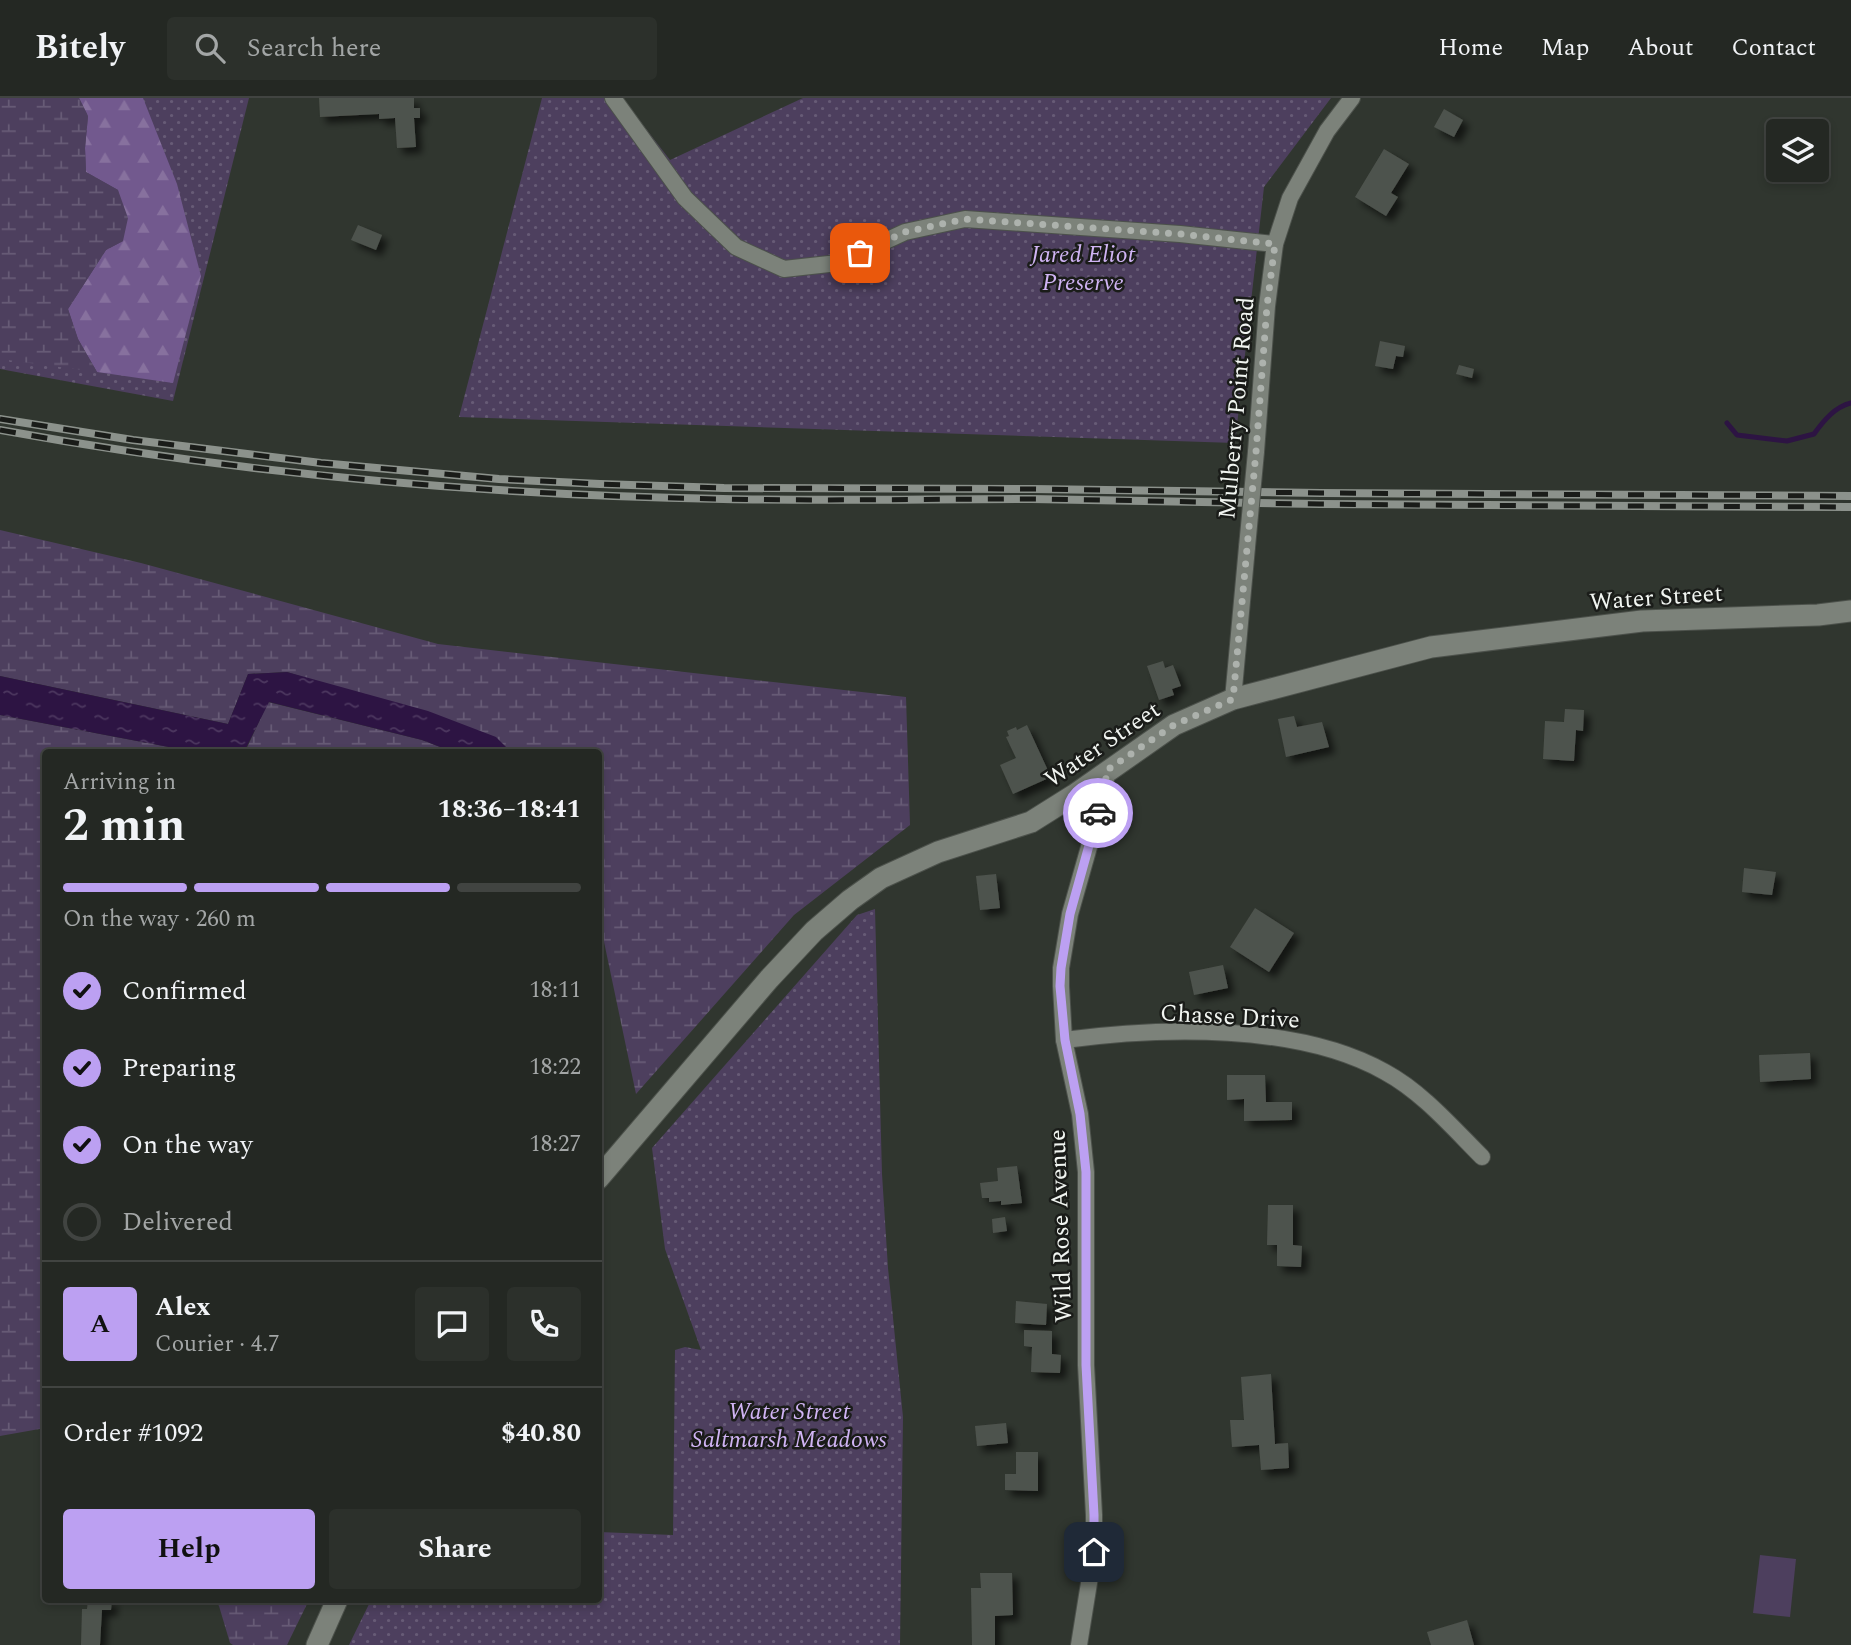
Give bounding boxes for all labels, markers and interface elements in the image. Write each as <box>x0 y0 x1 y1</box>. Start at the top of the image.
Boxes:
search box <box>167 17 657 80</box>
text: Bitely <box>35 23 125 73</box>
text: Search here <box>247 28 381 68</box>
icon: search <box>191 29 229 67</box>
text: Home <box>1438 30 1503 66</box>
text: Map <box>1541 30 1589 66</box>
text: About <box>1627 30 1693 66</box>
text: Contact <box>1731 30 1816 66</box>
map controls <box>1766 119 1829 182</box>
button: layers <box>1766 119 1829 182</box>
pin <box>830 223 890 283</box>
icon: bag <box>841 234 879 272</box>
park label: Jared Eliot Preserve <box>1029 237 1135 301</box>
street label: Mulberry Point Road <box>1209 295 1265 521</box>
street label: Water Street <box>1588 575 1724 621</box>
street label: Water Street <box>1037 693 1168 797</box>
text: Arriving in <box>63 765 176 800</box>
courier <box>1063 778 1133 848</box>
text: 18:36–18:41 <box>437 789 581 829</box>
text: 2 min <box>63 791 185 861</box>
icon: car <box>1079 794 1117 832</box>
text: On the way · 260 m <box>63 902 256 937</box>
text: Confirmed <box>122 971 247 1011</box>
icon: check <box>63 972 101 1010</box>
text: 18:11 <box>529 973 581 1008</box>
street label: Chasse Drive <box>1159 995 1301 1039</box>
text: Preparing <box>122 1048 236 1088</box>
icon: check <box>63 1049 101 1087</box>
text: 18:22 <box>529 1050 581 1085</box>
text: On the way <box>122 1125 253 1165</box>
icon: check <box>63 1126 101 1164</box>
text: 18:27 <box>529 1127 581 1162</box>
street label: Wild Rose Avenue <box>1040 1129 1082 1323</box>
text: Delivered <box>122 1202 233 1242</box>
text: Alex <box>155 1287 210 1327</box>
button: chat <box>415 1287 489 1361</box>
button: phone <box>507 1287 581 1361</box>
text: A <box>90 1304 110 1344</box>
text: Courier · 4.7 <box>155 1327 280 1362</box>
park label: Water Street Saltmarsh Meadows <box>691 1394 887 1458</box>
text: Order #1092 <box>63 1413 203 1453</box>
text: $40.80 <box>501 1413 581 1453</box>
button: Help <box>63 1509 315 1589</box>
button: Share <box>329 1509 581 1589</box>
pin <box>1064 1522 1124 1582</box>
icon: home <box>1075 1533 1113 1571</box>

